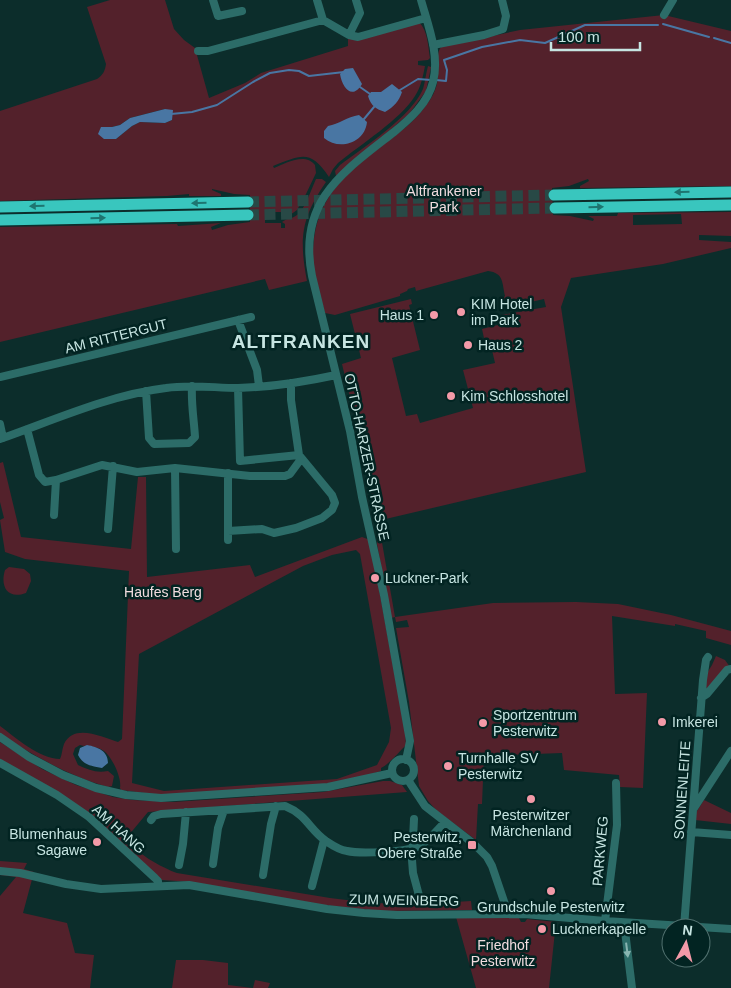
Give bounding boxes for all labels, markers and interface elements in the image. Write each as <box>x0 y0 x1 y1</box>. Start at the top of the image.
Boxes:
scale bar <box>551 20 640 52</box>
text: 100 m <box>558 28 600 45</box>
park label: Altfrankener Park <box>406 183 482 215</box>
one-way arrow <box>674 188 690 196</box>
one-way arrow <box>191 199 207 207</box>
one-way arrow <box>29 203 45 211</box>
one-way arrow <box>588 203 604 211</box>
one-way arrow <box>90 214 106 222</box>
place label: KIM Hotel im Park <box>471 296 532 328</box>
marker: KIM Hotel im Park <box>455 306 467 318</box>
place label: Haus 1 <box>380 307 424 323</box>
marker: Haus 1 <box>428 309 440 321</box>
street label: AM RITTERGUT <box>63 315 169 356</box>
district label: ALTFRANKEN <box>232 331 370 352</box>
place label: Haus 2 <box>478 337 523 353</box>
marker: Haus 2 <box>462 339 474 351</box>
street label: OTTO-HARZER-STRASSE <box>341 372 393 542</box>
place label: Kim Schlosshotel <box>461 388 568 404</box>
marker: Kim Schlosshotel <box>445 390 457 402</box>
place label: Luckner-Park <box>385 570 469 586</box>
marker: Luckner-Park <box>369 572 381 584</box>
park label: Haufes Berg <box>124 584 202 600</box>
place label: Sportzentrum Pesterwitz <box>493 707 577 739</box>
place label: Imkerei <box>672 714 718 730</box>
marker: Imkerei <box>656 716 668 728</box>
marker: Sportzentrum Pesterwitz <box>477 717 489 729</box>
street label: SONNENLEITE <box>671 740 693 840</box>
place label: Turnhalle SV Pesterwitz <box>458 750 539 782</box>
marker: Turnhalle SV Pesterwitz <box>442 760 454 772</box>
marker: Pesterwitzer Märchenland <box>525 793 537 805</box>
street label: AM HANG <box>89 801 149 857</box>
place label: Pesterwitzer Märchenland <box>491 807 571 839</box>
street label: PARKWEG <box>589 815 611 887</box>
place label: Blumenhaus Sagawe <box>9 826 87 858</box>
place label: Pesterwitz, Obere Straße <box>377 829 462 861</box>
marker: Blumenhaus Sagawe <box>91 836 103 848</box>
marker: Pesterwitz, Obere Straße <box>466 839 478 851</box>
marker: Grundschule Pesterwitz <box>545 885 557 897</box>
street label: ZUM WEINBERG <box>349 891 459 909</box>
place label: Grundschule Pesterwitz <box>477 899 625 915</box>
north arrow <box>661 918 711 968</box>
place label: Lucknerkapelle <box>552 921 646 937</box>
text: N <box>682 922 694 939</box>
marker: Lucknerkapelle <box>536 923 548 935</box>
park label: Friedhof Pesterwitz <box>471 937 535 969</box>
one-way arrow <box>623 942 631 958</box>

